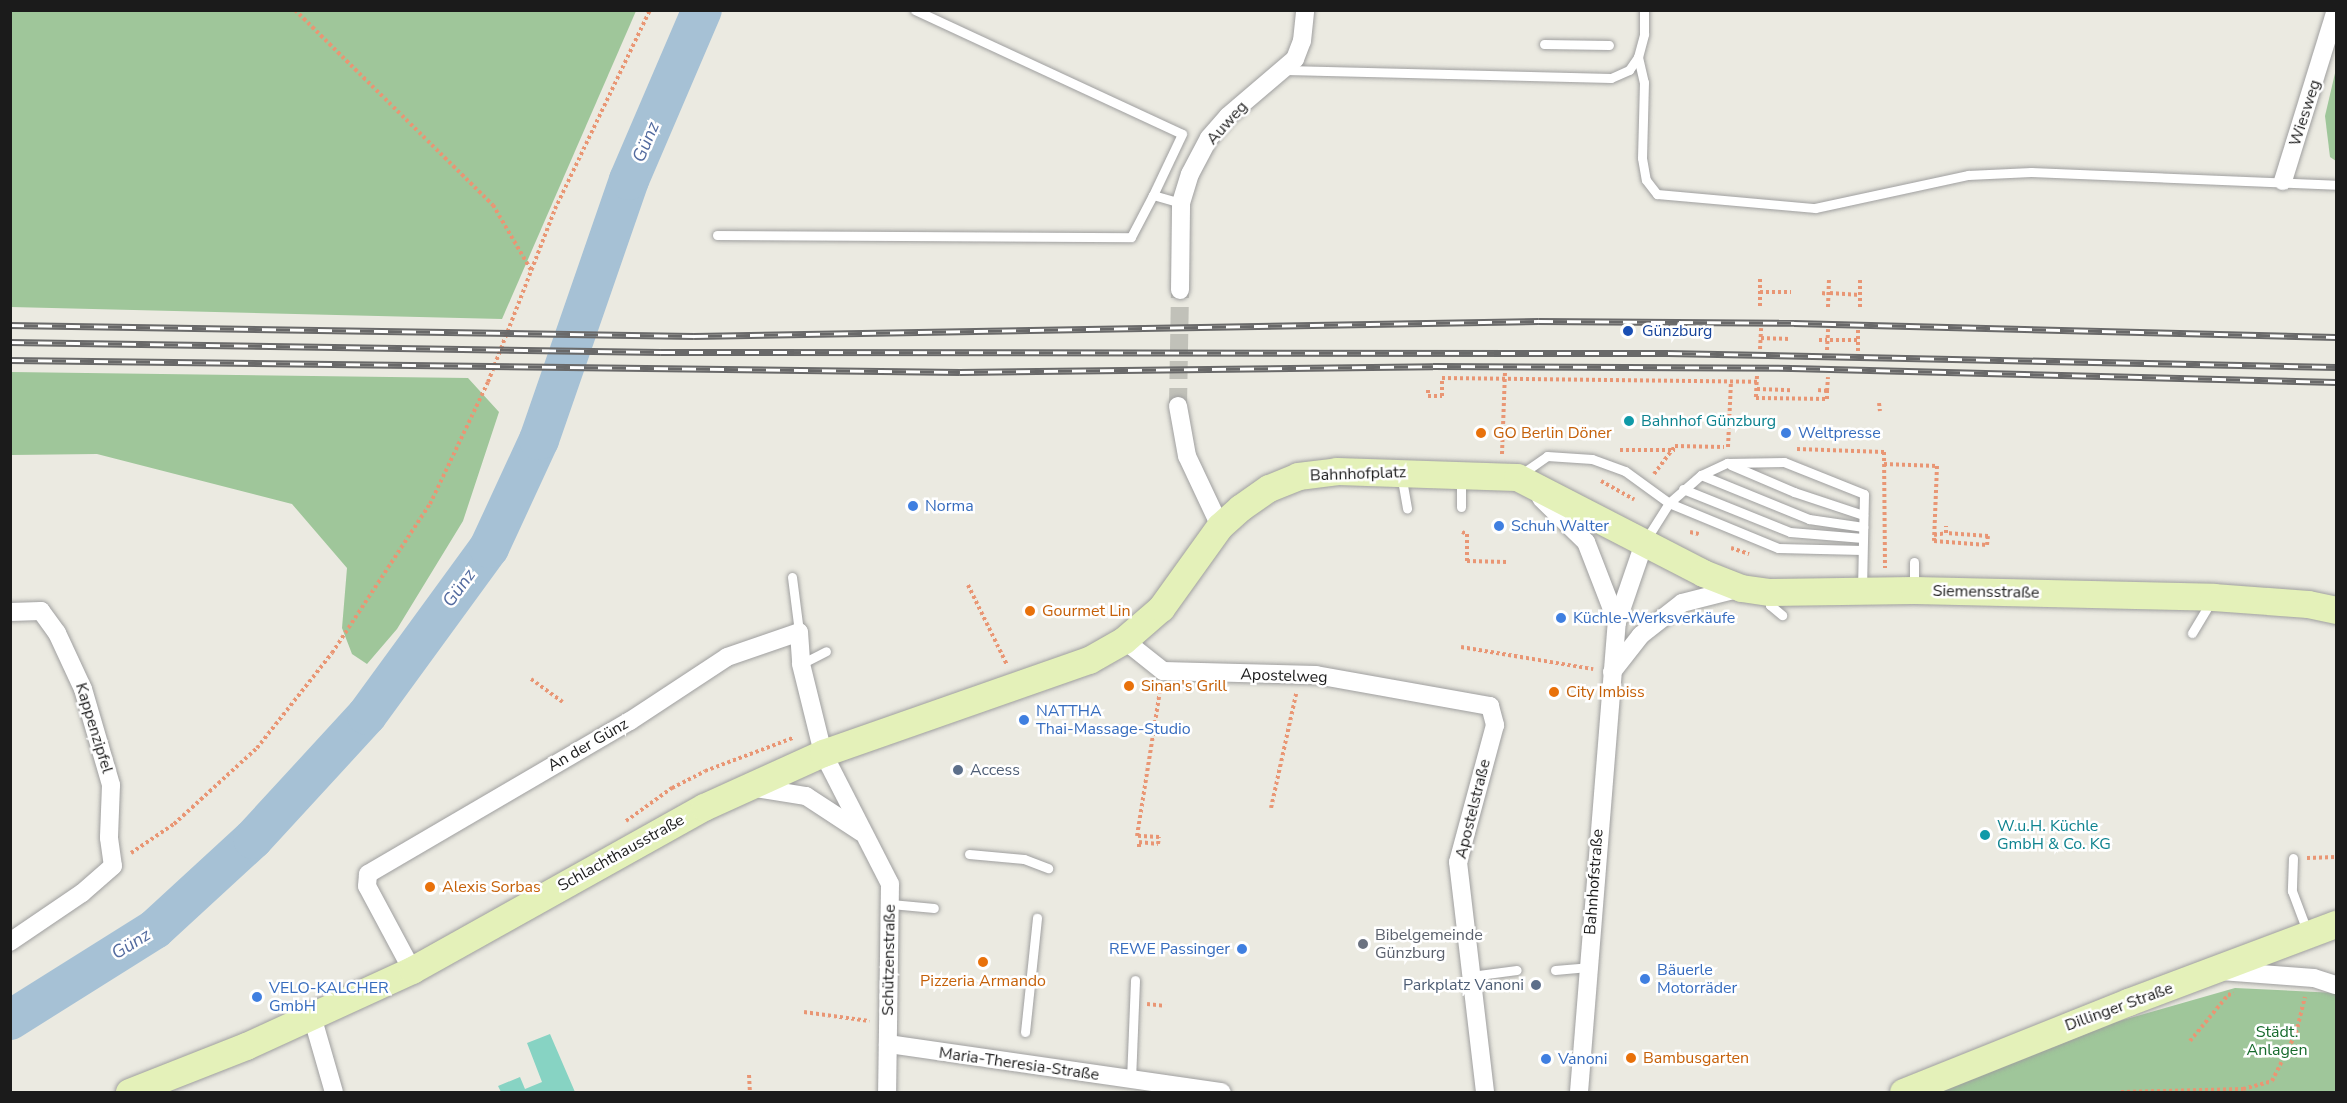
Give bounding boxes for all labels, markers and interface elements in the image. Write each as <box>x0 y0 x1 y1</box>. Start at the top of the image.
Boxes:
street label: Wiesweg <box>2285 77 2325 149</box>
street label: Auweg <box>1203 97 1251 149</box>
water label: Günz <box>628 119 664 165</box>
place label: Günzburg <box>1642 321 1712 341</box>
marker: Günzburg <box>1619 322 1637 340</box>
place label: Bahnhof Günzburg <box>1641 411 1776 431</box>
marker: Bahnhof Günzburg <box>1622 414 1636 428</box>
place label: GO Berlin Döner <box>1493 423 1612 443</box>
place label: Weltpresse <box>1798 423 1881 443</box>
marker: GO Berlin Döner <box>1474 426 1488 440</box>
marker: Weltpresse <box>1779 426 1793 440</box>
street label: Bahnhofplatz <box>1310 463 1406 485</box>
place label: Norma <box>925 496 974 516</box>
marker: Norma <box>906 499 920 513</box>
place label: Schuh Walter <box>1511 516 1609 536</box>
marker: Schuh Walter <box>1492 519 1506 533</box>
water label: Günz <box>438 565 480 611</box>
street label: Siemensstraße <box>1932 581 2040 603</box>
place label: Gourmet Lin <box>1042 601 1131 621</box>
marker: Gourmet Lin <box>1023 604 1037 618</box>
place label: Küchle-Werksverkäufe <box>1573 608 1735 628</box>
marker: Küchle-Werksverkäufe <box>1554 611 1568 625</box>
street label: Apostelweg <box>1240 665 1328 687</box>
place label: Sinan's Grill <box>1141 676 1227 696</box>
marker: Sinan's Grill <box>1122 679 1136 693</box>
street label: Kappenzipfel <box>71 681 117 775</box>
place label: City Imbiss <box>1566 682 1645 702</box>
marker: City Imbiss <box>1547 685 1561 699</box>
place label: NATTHA Thai-Massage-Studio <box>1036 701 1191 739</box>
marker: NATTHA Thai-Massage-Studio <box>1017 713 1031 727</box>
street label: An der Günz <box>544 714 632 776</box>
street label: Apostelstraße <box>1451 757 1495 861</box>
place label: Access <box>970 760 1020 780</box>
marker: Access <box>951 763 965 777</box>
street label: Schlachthausstraße <box>554 810 688 896</box>
place label: W.u.H. Küchle GmbH & Co. KG <box>1997 816 2111 854</box>
street label: Bahnhofstraße <box>1581 828 1607 936</box>
marker: W.u.H. Küchle GmbH & Co. KG <box>1978 828 1992 842</box>
place label: Alexis Sorbas <box>442 877 541 897</box>
marker: Alexis Sorbas <box>423 880 437 894</box>
street label: Schützenstraße <box>878 904 900 1016</box>
water label: Günz <box>108 924 154 964</box>
place label: Bibelgemeinde Günzburg <box>1375 925 1483 963</box>
marker: Bibelgemeinde Günzburg <box>1356 937 1370 951</box>
place label: REWE Passinger <box>1109 939 1230 959</box>
marker: REWE Passinger <box>1235 942 1249 956</box>
marker: Pizzeria Armando <box>976 955 990 969</box>
place label: Bäuerle Motorräder <box>1657 960 1737 998</box>
place label: Pizzeria Armando <box>920 971 1046 991</box>
marker: Bäuerle Motorräder <box>1638 972 1652 986</box>
place label: Parkplatz Vanoni <box>1403 975 1524 995</box>
place label: VELO-KALCHER GmbH <box>269 978 389 1016</box>
marker: Parkplatz Vanoni <box>1529 978 1543 992</box>
street label: Dillinger Straße <box>2062 979 2176 1035</box>
marker: VELO-KALCHER GmbH <box>250 990 264 1004</box>
park label: Städt. Anlagen <box>2247 1022 2307 1060</box>
street label: Maria-Theresia-Straße <box>938 1043 1100 1085</box>
place label: Bambusgarten <box>1643 1048 1749 1068</box>
place label: Vanoni <box>1558 1049 1607 1069</box>
marker: Bambusgarten <box>1624 1051 1638 1065</box>
marker: Vanoni <box>1539 1052 1553 1066</box>

